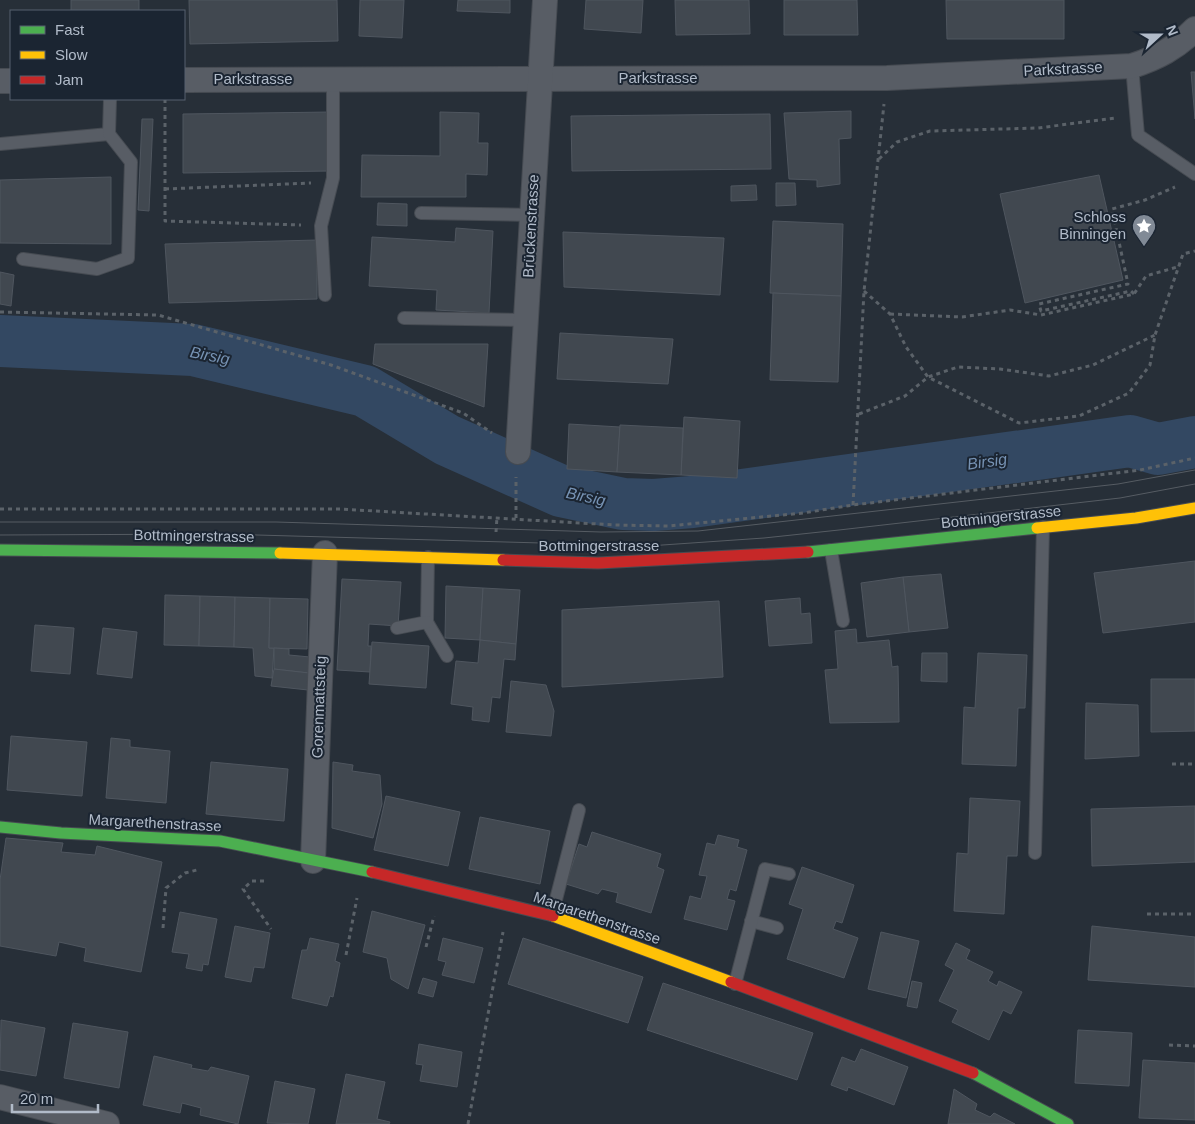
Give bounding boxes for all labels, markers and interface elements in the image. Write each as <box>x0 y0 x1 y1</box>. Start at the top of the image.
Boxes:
legend <box>10 10 185 100</box>
north arrow <box>1135 10 1185 60</box>
text: Fast <box>55 21 85 38</box>
text: N <box>1163 23 1181 38</box>
text: Slow <box>55 46 88 63</box>
street label: Parkstrasse <box>1023 58 1103 79</box>
street label: Parkstrasse <box>618 69 698 86</box>
street label: Parkstrasse <box>213 70 293 87</box>
text: Jam <box>55 71 83 88</box>
street label: Brückenstrasse <box>519 174 542 278</box>
place label: Schloss Binningen <box>1059 208 1126 242</box>
place icon: Schloss Binningen <box>1131 213 1157 247</box>
water label: Birsig <box>189 343 231 368</box>
water label: Birsig <box>966 450 1008 473</box>
water label: Birsig <box>565 484 607 509</box>
street label: Bottmingerstrasse <box>940 502 1062 531</box>
street label: Bottmingerstrasse <box>133 526 255 545</box>
street label: Bottmingerstrasse <box>539 537 659 554</box>
street label: Gorenmattsteig <box>308 655 329 759</box>
street label: Margarethenstrasse <box>88 811 222 834</box>
street label: Margarethenstrasse <box>531 888 663 947</box>
scale bar <box>12 1082 99 1114</box>
text: 20 m <box>20 1090 53 1107</box>

